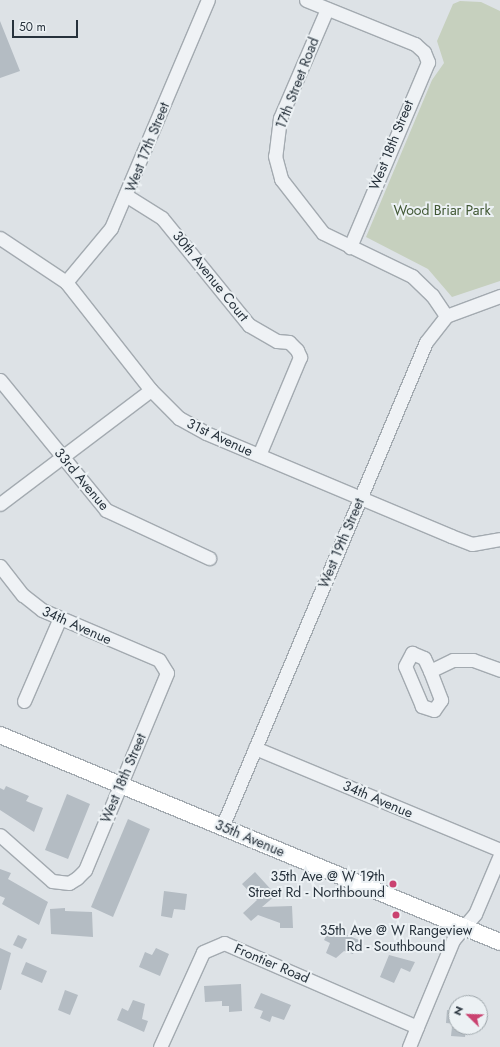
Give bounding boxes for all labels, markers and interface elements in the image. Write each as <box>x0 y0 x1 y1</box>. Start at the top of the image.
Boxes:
scale bar <box>14 12 80 38</box>
text: 50 m <box>19 18 46 36</box>
street label: 17th Street Road <box>272 35 322 131</box>
street label: West 18th Street <box>365 98 417 192</box>
street label: West 17th Street <box>121 100 173 194</box>
park label: Wood Briar Park <box>393 202 491 218</box>
street label: 30th Avenue Court <box>169 227 253 325</box>
street label: 31st Avenue <box>184 414 256 460</box>
street label: 33rd Avenue <box>51 445 113 513</box>
street label: West 19th Street <box>315 496 367 590</box>
street label: 34th Avenue <box>40 602 114 648</box>
street label: West 18th Street <box>97 731 149 825</box>
street label: 34th Avenue <box>341 777 415 821</box>
street label: 35th Avenue <box>213 816 287 860</box>
place label: 35th Ave @ W 19th Street Rd - Northbound <box>248 868 385 900</box>
marker: 35th Ave @ W 19th Street Rd - Northbound <box>388 879 398 889</box>
marker: 35th Ave @ W Rangeview Rd - Southbound <box>391 910 401 920</box>
place label: 35th Ave @ W Rangeview Rd - Southbound <box>320 922 472 954</box>
street label: Frontier Road <box>232 940 312 986</box>
north arrow <box>448 995 488 1035</box>
text: N <box>449 1004 467 1018</box>

